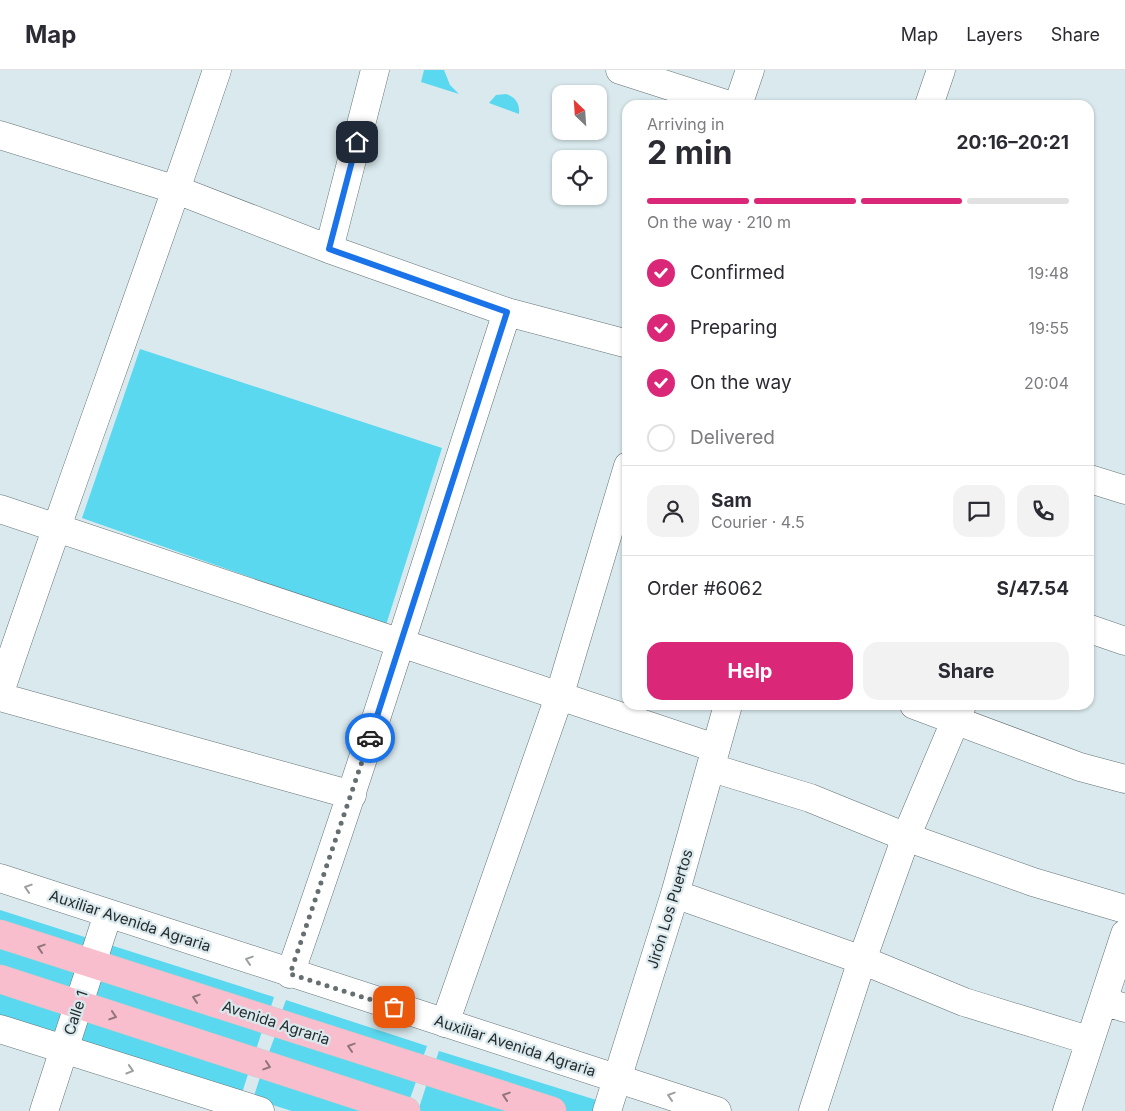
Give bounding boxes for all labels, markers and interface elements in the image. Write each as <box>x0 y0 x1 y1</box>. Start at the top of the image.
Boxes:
text: Map <box>25 20 76 49</box>
text: Map <box>901 24 938 45</box>
text: Layers <box>966 24 1023 45</box>
text: Share <box>1051 24 1100 45</box>
north arrow <box>552 85 608 140</box>
map controls <box>552 85 607 205</box>
text: Arriving in <box>647 114 724 134</box>
pin <box>336 121 378 163</box>
icon: home <box>343 128 371 156</box>
text: 20:16–20:21 <box>957 131 1069 154</box>
text: 2 min <box>647 133 733 172</box>
button: locate <box>552 150 607 205</box>
text: On the way · 210 m <box>647 212 791 232</box>
icon: check <box>647 259 675 287</box>
text: Confirmed <box>690 261 785 284</box>
text: 19:48 <box>1028 263 1069 283</box>
icon: check <box>647 314 675 342</box>
text: Preparing <box>690 316 777 339</box>
text: 19:55 <box>1029 318 1069 338</box>
icon: check <box>647 369 675 397</box>
text: On the way <box>690 371 792 394</box>
text: 20:04 <box>1024 373 1069 393</box>
text: Delivered <box>690 426 775 449</box>
button: person <box>647 485 699 537</box>
button: chat <box>953 485 1005 537</box>
button: phone <box>1017 485 1069 537</box>
text: Sam <box>711 489 752 512</box>
text: Courier · 4.5 <box>711 512 805 532</box>
text: Order #6062 <box>647 577 763 600</box>
text: S/47.54 <box>996 577 1069 600</box>
button: Help <box>647 642 853 700</box>
button: Share <box>863 642 1069 700</box>
courier <box>345 713 395 763</box>
icon: car <box>356 724 384 752</box>
street label: Jirón Los Puertos <box>642 847 697 971</box>
one-way arrow <box>25 883 33 893</box>
street label: Auxiliar Avenida Agraria <box>47 885 213 956</box>
one-way arrow <box>37 944 46 954</box>
one-way arrow <box>246 956 254 966</box>
pin <box>373 986 415 1028</box>
street label: Calle 1 <box>59 988 92 1038</box>
one-way arrow <box>192 993 201 1003</box>
icon: bag <box>380 993 408 1021</box>
street label: Avenida Agraria <box>220 996 332 1049</box>
one-way arrow <box>108 1010 117 1020</box>
street label: Auxiliar Avenida Agraria <box>432 1010 598 1081</box>
one-way arrow <box>347 1043 355 1053</box>
one-way arrow <box>263 1060 271 1070</box>
one-way arrow <box>125 1064 133 1074</box>
one-way arrow <box>502 1092 510 1102</box>
one-way arrow <box>667 1092 675 1102</box>

